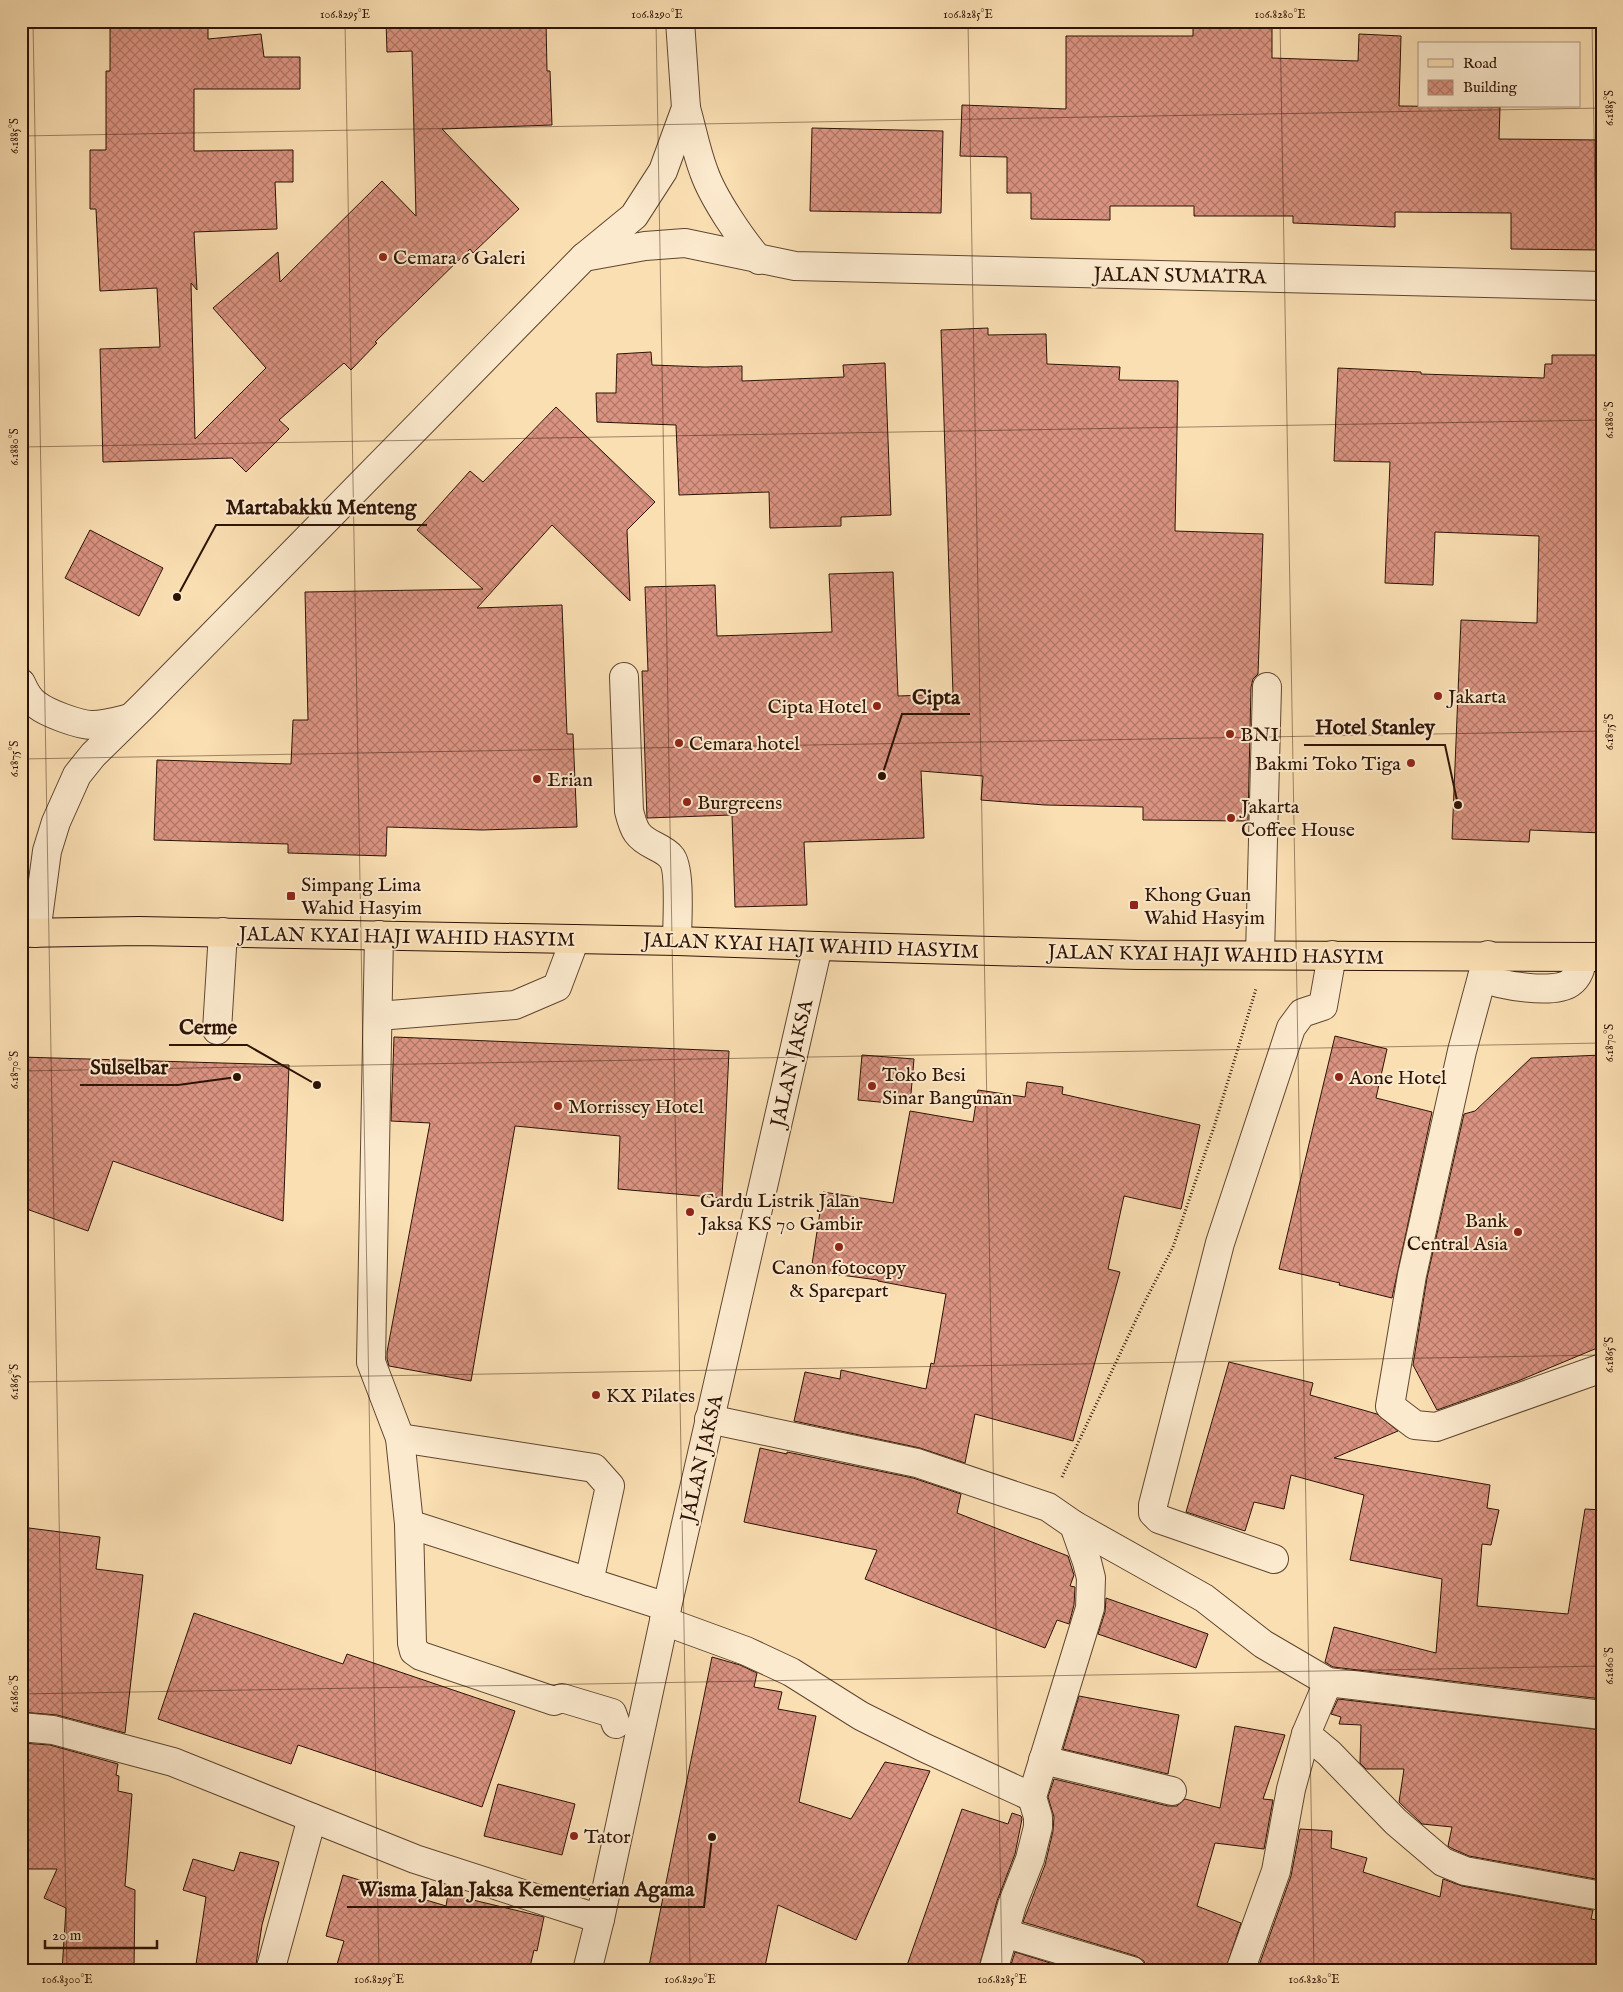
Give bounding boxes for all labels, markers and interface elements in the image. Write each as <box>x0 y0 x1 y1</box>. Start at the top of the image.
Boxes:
text: 106.8295°E <box>320 7 370 22</box>
text: 106.8290°E <box>631 7 683 22</box>
text: 106.8285°E <box>943 7 993 22</box>
text: 106.8280°E <box>1255 7 1306 22</box>
legend <box>1418 42 1580 108</box>
text: Road <box>1463 54 1498 73</box>
text: Building <box>1463 78 1518 97</box>
text: 6.1885°S <box>1602 90 1617 126</box>
text: 6.1885°S <box>7 118 22 154</box>
place label: Cemara 6 Galeri <box>393 246 526 271</box>
marker: Cemara 6 Galeri <box>377 251 389 263</box>
street label: JALAN SUMATRA <box>1091 262 1267 291</box>
text: 6.1880°S <box>1602 401 1617 439</box>
text: 6.1880°S <box>7 428 22 466</box>
callout: Martabakku Menteng <box>216 489 427 525</box>
text: Martabakku Menteng <box>226 495 417 522</box>
callout: Cipta <box>902 678 970 714</box>
text: Cipta <box>912 685 961 712</box>
place label: Jakarta <box>1446 685 1507 710</box>
marker: Jakarta <box>1432 690 1444 702</box>
place label: Cipta Hotel <box>768 695 868 720</box>
marker: Cipta Hotel <box>871 700 883 712</box>
callout: Hotel Stanley <box>1304 709 1445 745</box>
text: 6.1875°S <box>1602 714 1617 750</box>
text: Hotel Stanley <box>1315 715 1436 742</box>
place label: BNI <box>1240 723 1279 748</box>
marker: BNI <box>1224 728 1236 740</box>
place label: Cemara hotel <box>689 732 800 757</box>
marker: Cemara hotel <box>673 737 685 749</box>
text: 6.1875°S <box>7 741 22 777</box>
place label: Bakmi Toko Tiga <box>1255 752 1401 777</box>
marker: Bakmi Toko Tiga <box>1405 757 1417 769</box>
place label: Erian <box>547 768 593 793</box>
marker: Erian <box>531 773 543 785</box>
place label: Burgreens <box>697 791 782 816</box>
place label: Jakarta Coffee House <box>1239 795 1355 843</box>
marker: Burgreens <box>681 796 693 808</box>
marker: Jakarta Coffee House <box>1225 812 1237 824</box>
place label: Simpang Lima Wahid Hasyim <box>301 873 422 921</box>
place label: Khong Guan Wahid Hasyim <box>1144 883 1265 931</box>
marker: Simpang Lima Wahid Hasyim <box>285 890 297 902</box>
marker: Khong Guan Wahid Hasyim <box>1128 899 1140 911</box>
street label: JALAN KYAI HAJI WAHID HASYIM <box>237 922 575 953</box>
street label: JALAN KYAI HAJI WAHID HASYIM <box>640 928 980 965</box>
street label: JALAN KYAI HAJI WAHID HASYIM <box>1046 940 1384 971</box>
street label: JALAN JAKSA <box>765 997 819 1131</box>
callout: Cerme <box>169 1009 247 1045</box>
text: Cerme <box>179 1015 237 1042</box>
text: 6.1870°S <box>1602 1024 1617 1062</box>
callout: Sulselbar <box>80 1049 178 1085</box>
text: 6.1870°S <box>7 1051 22 1089</box>
text: Sulselbar <box>90 1055 168 1082</box>
place label: Toko Besi Sinar Bangunan <box>882 1063 1013 1111</box>
place label: Aone Hotel <box>1348 1066 1447 1091</box>
marker: Aone Hotel <box>1333 1071 1345 1083</box>
marker: Toko Besi Sinar Bangunan <box>866 1080 878 1092</box>
place label: Morrissey Hotel <box>568 1095 704 1120</box>
marker: Morrissey Hotel <box>552 1100 564 1112</box>
place label: Gardu Listrik Jalan Jaksa KS 70 Gambir <box>698 1189 864 1237</box>
marker: Gardu Listrik Jalan Jaksa KS 70 Gambir <box>684 1206 696 1218</box>
place label: Bank Central Asia <box>1407 1209 1508 1257</box>
marker: Bank Central Asia <box>1512 1226 1524 1238</box>
marker: Canon fotocopy & Sparepart <box>833 1241 845 1253</box>
place label: Canon fotocopy & Sparepart <box>772 1256 906 1304</box>
text: 6.1865°S <box>1602 1337 1617 1373</box>
text: 6.1865°S <box>7 1364 22 1400</box>
place label: KX Pilates <box>606 1384 695 1409</box>
marker: KX Pilates <box>590 1389 602 1401</box>
street label: JALAN JAKSA <box>675 1392 729 1526</box>
text: 6.1860°S <box>1602 1647 1617 1685</box>
text: 6.1860°S <box>7 1675 22 1713</box>
place label: Tator <box>584 1825 631 1850</box>
marker: Tator <box>568 1830 580 1842</box>
callout: Wisma Jalan Jaksa Kementerian Agama <box>347 1871 704 1907</box>
text: Wisma Jalan Jaksa Kementerian Agama <box>357 1877 695 1904</box>
scale bar <box>45 1917 158 1949</box>
text: 20 m <box>52 1926 82 1945</box>
text: 106.8300°E <box>41 1972 93 1987</box>
text: 106.8295°E <box>354 1972 404 1987</box>
text: 106.8290°E <box>664 1972 716 1987</box>
text: 106.8285°E <box>977 1972 1027 1987</box>
text: 106.8280°E <box>1289 1972 1340 1987</box>

